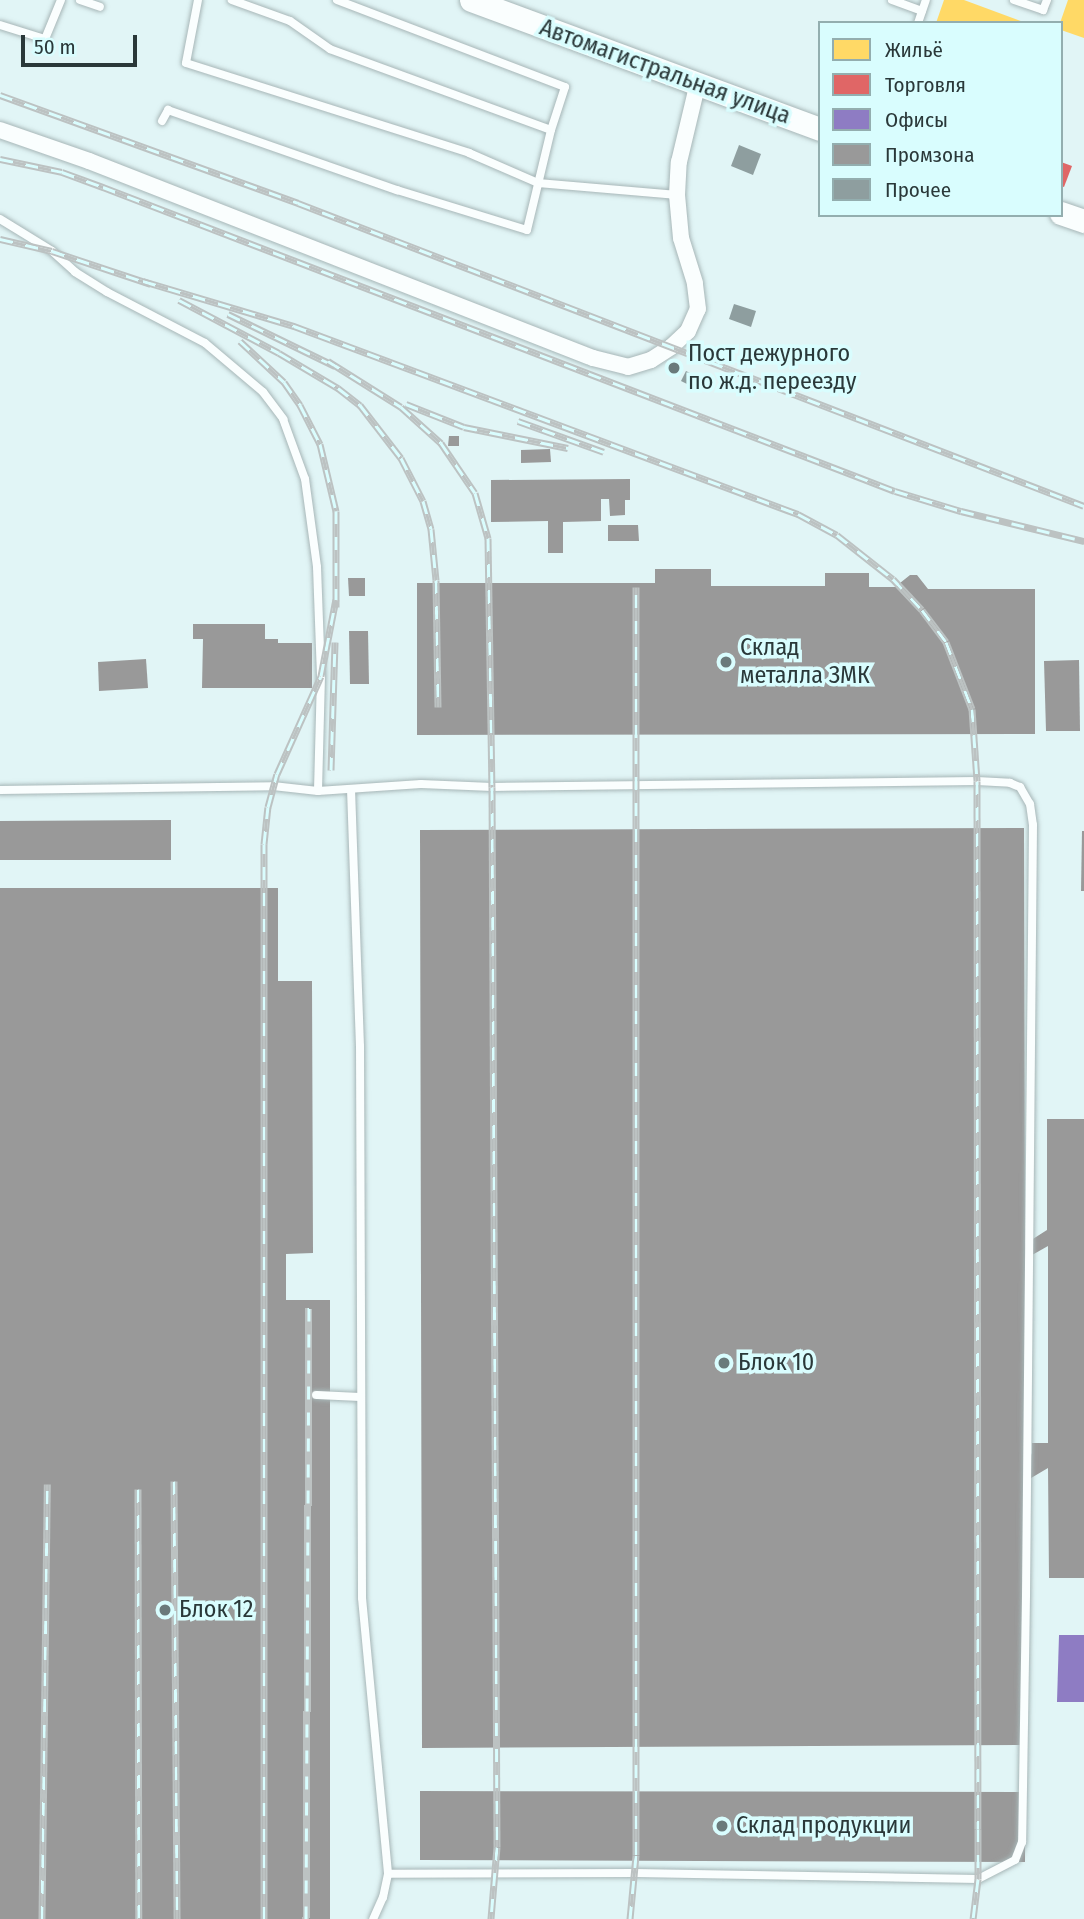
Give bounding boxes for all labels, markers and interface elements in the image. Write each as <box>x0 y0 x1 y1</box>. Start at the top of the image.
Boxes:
street label: Автомагистральная улица <box>536 13 794 131</box>
scale bar <box>24 21 140 65</box>
legend <box>818 21 1063 217</box>
text: 50 m <box>34 34 76 60</box>
text: Жильё <box>885 37 943 63</box>
text: Торговля <box>885 72 966 98</box>
text: Офисы <box>885 107 948 133</box>
text: Промзона <box>885 142 974 168</box>
text: Прочее <box>885 177 951 203</box>
place label: Пост дежурного по ж.д. переезду <box>688 340 856 396</box>
marker: Пост дежурного по ж.д. переезду <box>666 360 682 376</box>
place label: Склад металла ЗМК <box>740 634 870 690</box>
marker: Склад металла ЗМК <box>718 654 734 670</box>
place label: Блок 10 <box>738 1349 814 1377</box>
marker: Блок 10 <box>716 1355 732 1371</box>
place label: Блок 12 <box>179 1596 253 1624</box>
marker: Блок 12 <box>157 1602 173 1618</box>
place label: Склад продукции <box>736 1812 911 1840</box>
marker: Склад продукции <box>714 1818 730 1834</box>

